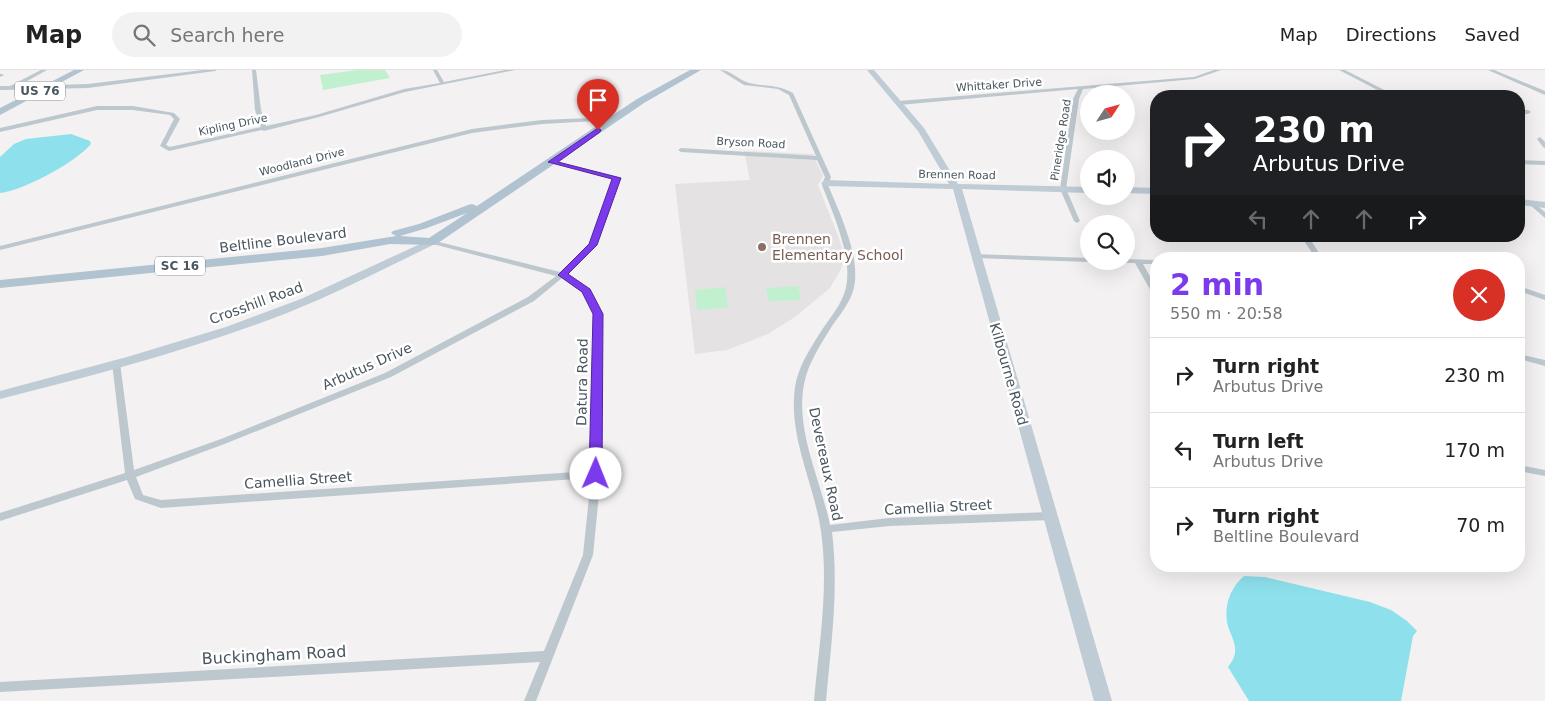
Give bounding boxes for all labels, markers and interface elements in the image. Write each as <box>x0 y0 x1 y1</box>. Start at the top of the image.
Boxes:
search box <box>112 12 462 57</box>
text: Map <box>25 21 82 49</box>
icon: search <box>130 21 158 49</box>
text: Search here <box>170 24 284 46</box>
text: Map <box>1280 24 1318 45</box>
text: Directions <box>1346 24 1436 45</box>
text: Saved <box>1464 24 1520 45</box>
street label: Whittaker Drive <box>955 75 1043 94</box>
pin <box>577 79 619 130</box>
road number: US 76 <box>15 82 65 100</box>
north arrow <box>1080 85 1135 140</box>
map controls <box>1080 85 1135 270</box>
icon: arrive <box>584 86 612 114</box>
street label: Pineridge Road <box>1048 98 1074 182</box>
icon: right <box>1170 110 1235 175</box>
text: 230 m <box>1253 110 1375 150</box>
street label: Kipling Drive <box>197 111 269 139</box>
street label: Bryson Road <box>716 135 786 151</box>
street label: Woodland Drive <box>258 145 346 179</box>
button: sound <box>1080 150 1135 205</box>
text: Arbutus Drive <box>1253 151 1405 176</box>
street label: Brennen Road <box>918 168 996 182</box>
icon: left <box>1244 205 1272 233</box>
icon: ahead <box>1297 205 1325 233</box>
icon: ahead <box>1350 205 1378 233</box>
icon: right <box>1403 205 1431 233</box>
button: search <box>1080 215 1135 270</box>
street label: Beltline Boulevard <box>218 224 348 256</box>
place label: Brennen Elementary School <box>772 231 904 263</box>
marker: Brennen Elementary School <box>756 241 768 253</box>
road number: SC 16 <box>155 257 205 276</box>
text: 2 min <box>1170 267 1264 302</box>
button: close <box>1453 269 1505 321</box>
street label: Crosshill Road <box>207 279 305 327</box>
text: 550 m · 20:58 <box>1170 304 1283 323</box>
street label: Kilbourne Road <box>987 321 1031 427</box>
street label: Datura Road <box>573 338 591 426</box>
street label: Arbutus Drive <box>320 339 414 393</box>
text: Turn right <box>1213 355 1319 377</box>
icon: right <box>1170 361 1198 389</box>
text: 230 m <box>1444 364 1505 386</box>
text: Arbutus Drive <box>1213 377 1323 396</box>
street label: Devereaux Road <box>806 406 846 522</box>
text: Turn left <box>1213 430 1304 452</box>
icon: left <box>1170 436 1198 464</box>
text: 170 m <box>1444 439 1505 461</box>
position arrow <box>569 447 621 499</box>
text: Arbutus Drive <box>1213 452 1323 471</box>
street label: Camellia Street <box>244 468 353 492</box>
street label: Camellia Street <box>884 496 993 518</box>
text: Turn right <box>1213 505 1319 527</box>
icon: right <box>1170 511 1198 539</box>
text: 70 m <box>1456 514 1505 536</box>
text: Beltline Boulevard <box>1213 527 1359 546</box>
street label: Buckingham Road <box>201 642 347 668</box>

